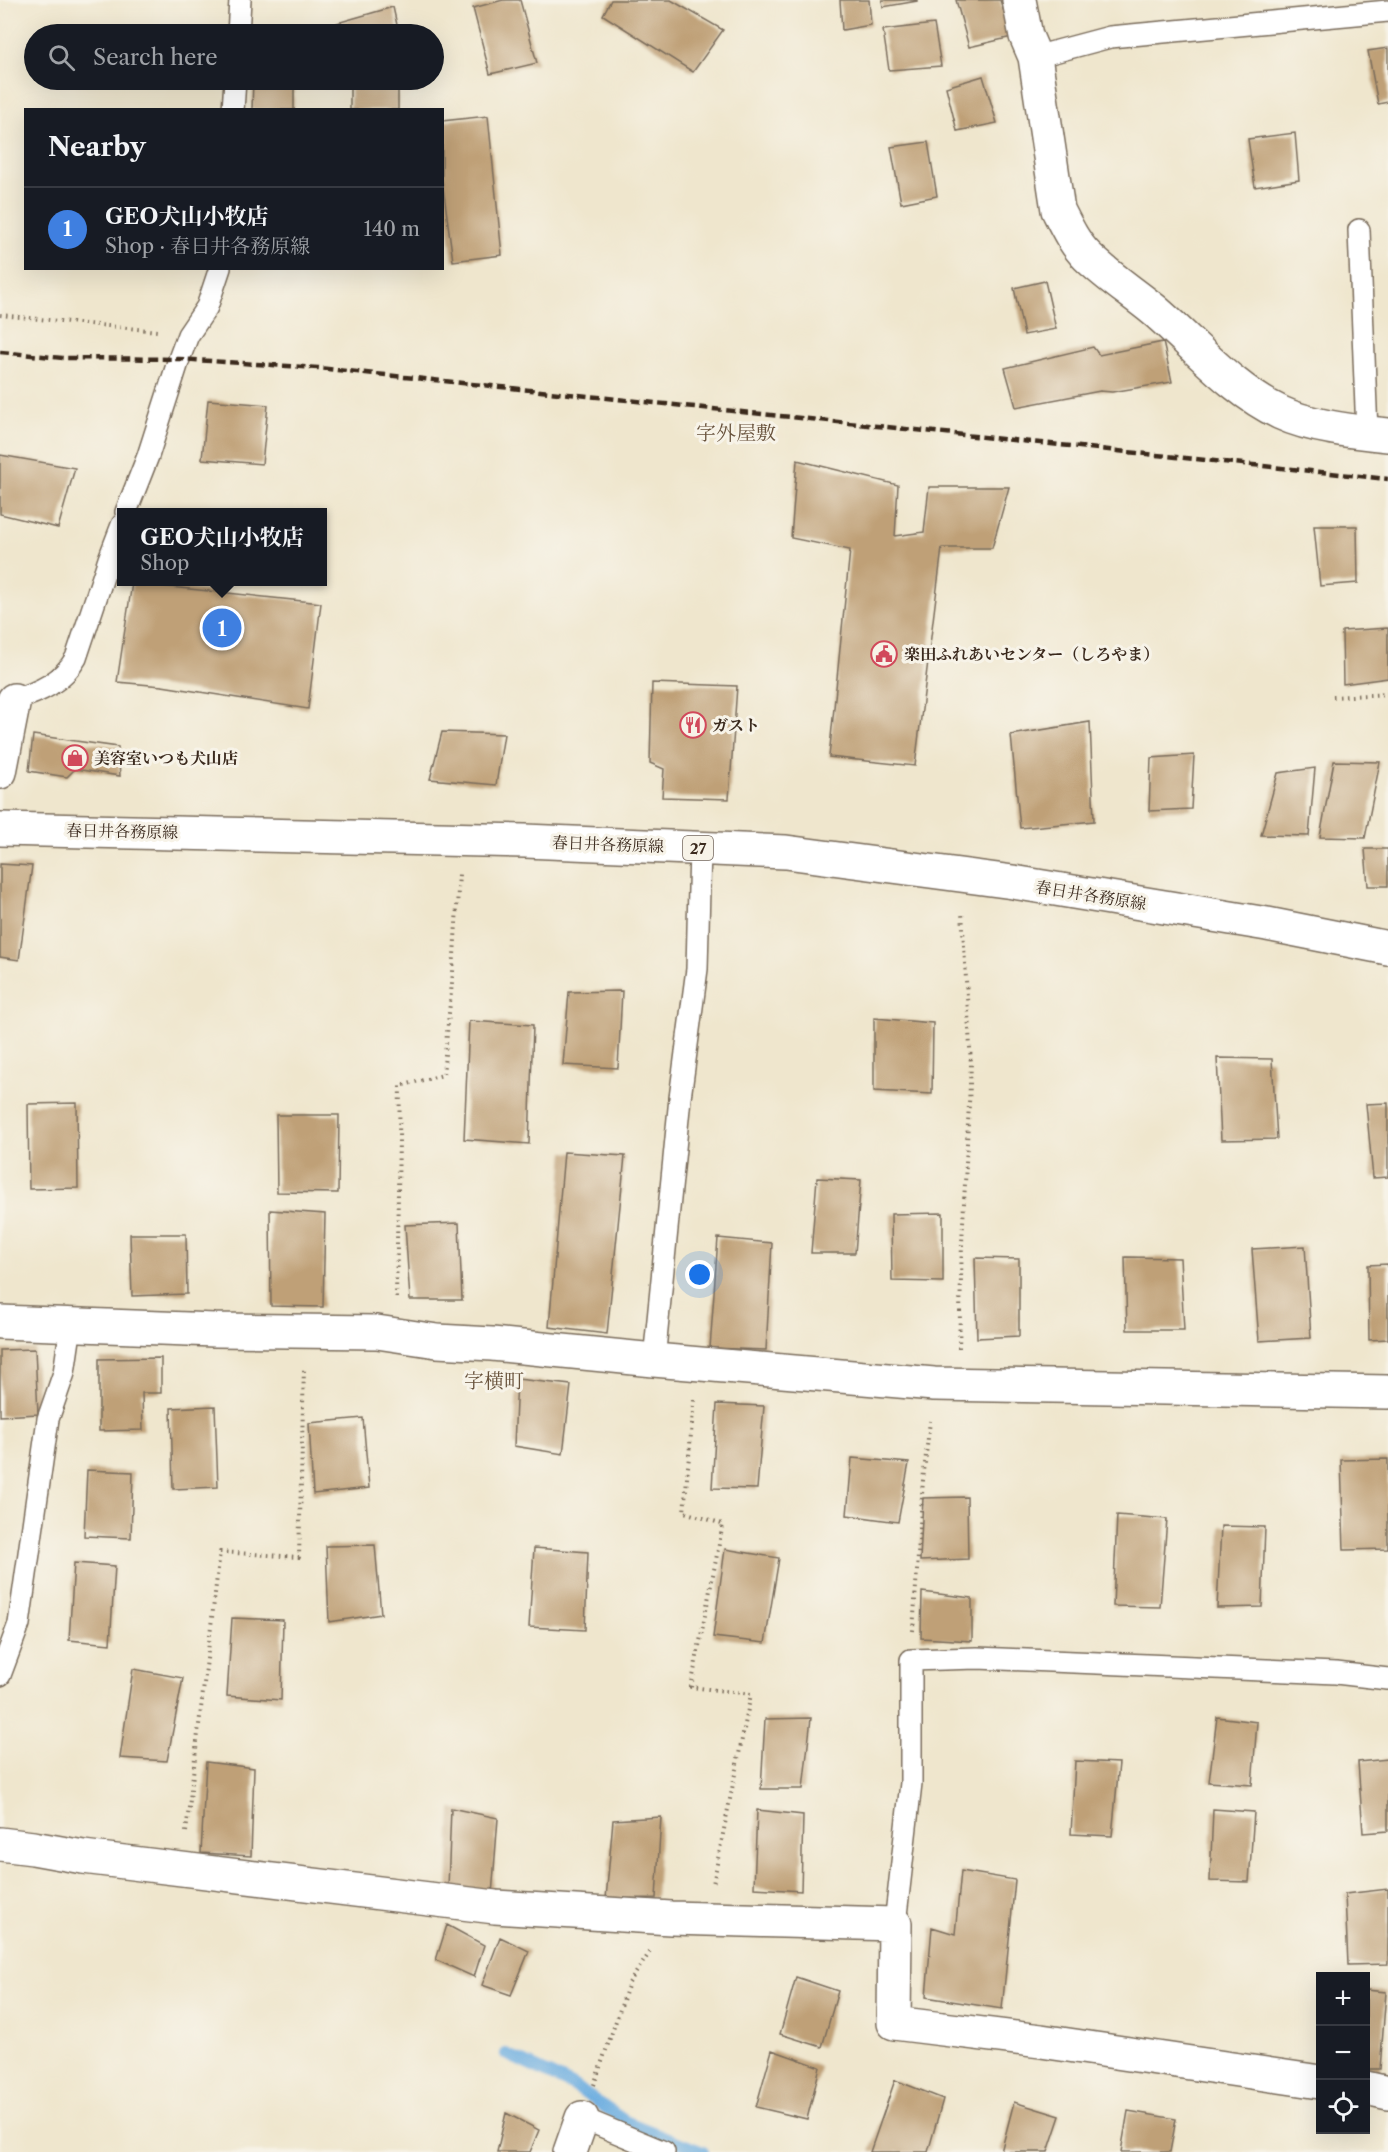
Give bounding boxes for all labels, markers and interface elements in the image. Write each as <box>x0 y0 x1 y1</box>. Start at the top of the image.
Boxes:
search box <box>24 24 444 90</box>
icon: search <box>45 41 78 74</box>
text: Search here <box>93 44 218 71</box>
text: Nearby <box>48 131 146 163</box>
text: GEO犬山小牧店 <box>105 203 268 230</box>
text: 1 <box>63 217 72 241</box>
text: 140 m <box>363 217 420 241</box>
text: Shop · 春日井各務原線 <box>105 234 310 258</box>
district label: 字外屋敷 <box>696 421 776 445</box>
popup <box>117 508 327 586</box>
text: GEO犬山小牧店 <box>140 524 304 551</box>
text: Shop <box>140 551 189 575</box>
pin: 1 <box>202 606 242 650</box>
public building icon: 楽田ふれあいセンター（しろやま） <box>869 639 899 669</box>
place label: 楽田ふれあいセンター（しろやま） <box>904 644 1159 664</box>
restaurant icon: ガスト <box>678 710 708 740</box>
place label: ガスト <box>712 715 760 735</box>
shop icon: 美容室いつも犬山店 <box>60 743 90 773</box>
place label: 美容室いつも犬山店 <box>94 748 238 768</box>
street label: 春日井各務原線 <box>66 820 178 842</box>
street label: 春日井各務原線 <box>552 832 664 856</box>
road number: 27 <box>683 836 713 860</box>
street label: 春日井各務原線 <box>1034 876 1148 914</box>
your location <box>685 1260 714 1289</box>
district label: 字横町 <box>464 1369 524 1393</box>
map controls <box>1316 1972 1370 2134</box>
button: + <box>1316 1972 1370 2026</box>
button: − <box>1316 2026 1370 2080</box>
button: locate <box>1316 2080 1370 2134</box>

